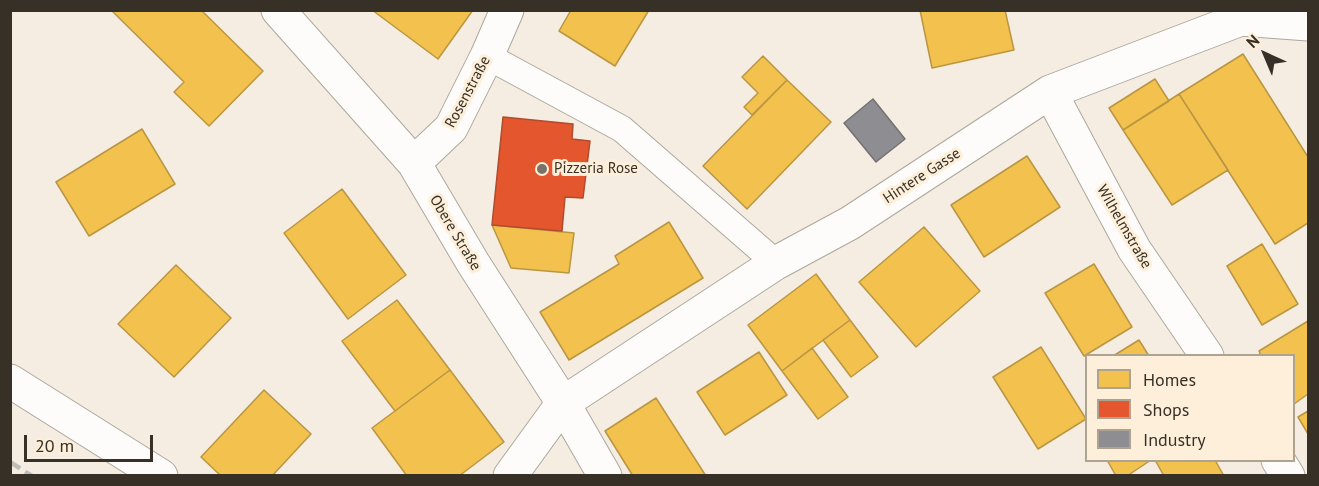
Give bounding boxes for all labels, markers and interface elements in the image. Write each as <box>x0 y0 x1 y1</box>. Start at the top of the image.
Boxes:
north arrow <box>1235 24 1295 84</box>
text: N <box>1242 30 1263 52</box>
street label: Rosenstraße <box>442 53 494 131</box>
street label: Hintere Gasse <box>880 144 964 208</box>
place label: Pizzeria Rose <box>554 160 638 178</box>
marker: Pizzeria Rose <box>535 162 549 176</box>
street label: Wilhelmstraße <box>1093 182 1155 272</box>
street label: Obere Straße <box>425 192 485 274</box>
legend <box>1085 354 1295 462</box>
text: Homes <box>1143 368 1196 391</box>
text: Shops <box>1143 398 1189 421</box>
scale bar <box>27 423 156 461</box>
text: Industry <box>1143 428 1206 451</box>
text: 20 m <box>35 434 74 457</box>

